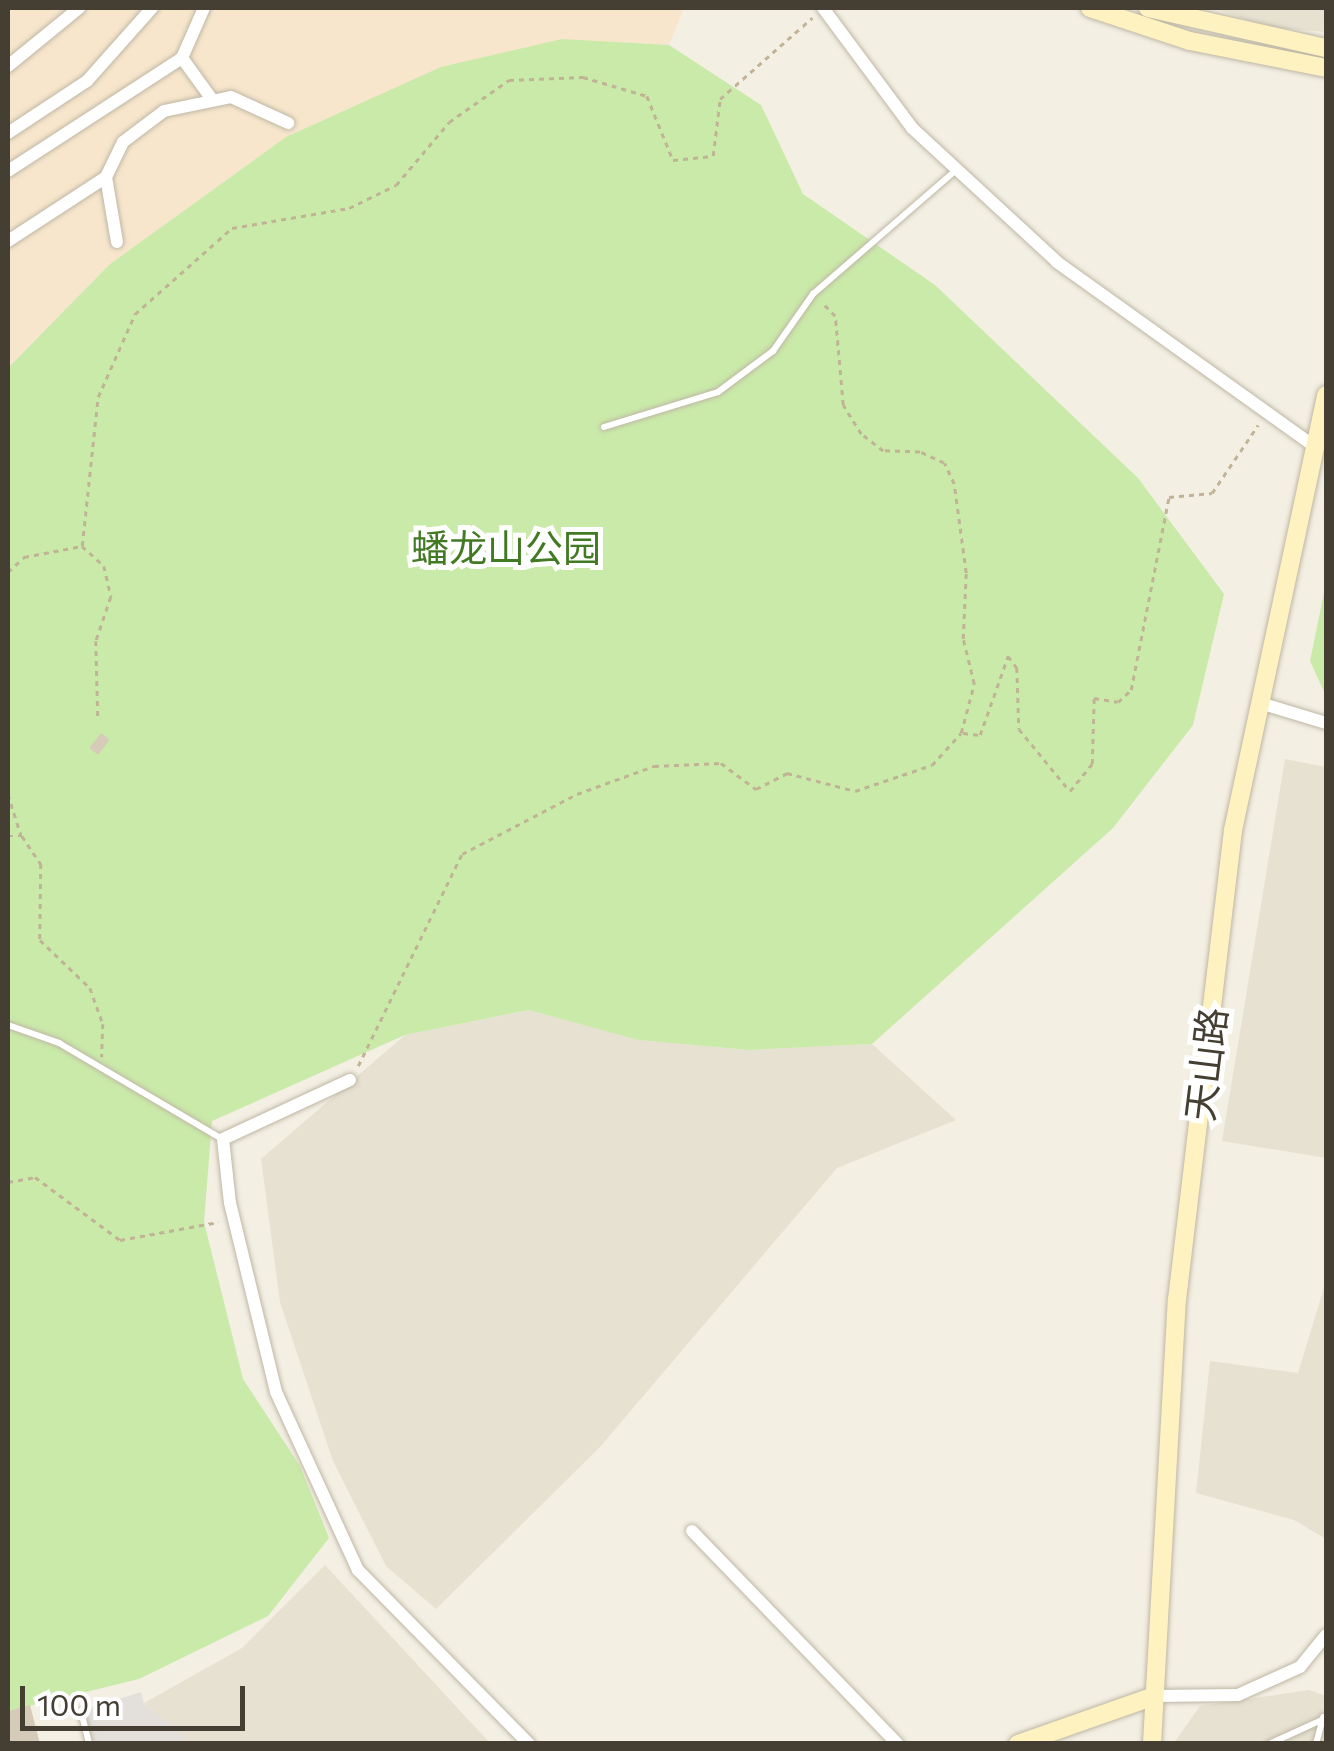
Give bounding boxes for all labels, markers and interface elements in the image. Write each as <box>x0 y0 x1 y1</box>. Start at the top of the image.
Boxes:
park label: 蟠龙山公园 <box>411 524 601 570</box>
street label: 天山路 <box>1175 1005 1235 1123</box>
scale bar <box>25 1666 250 1728</box>
text: 100 m <box>37 1685 121 1722</box>

